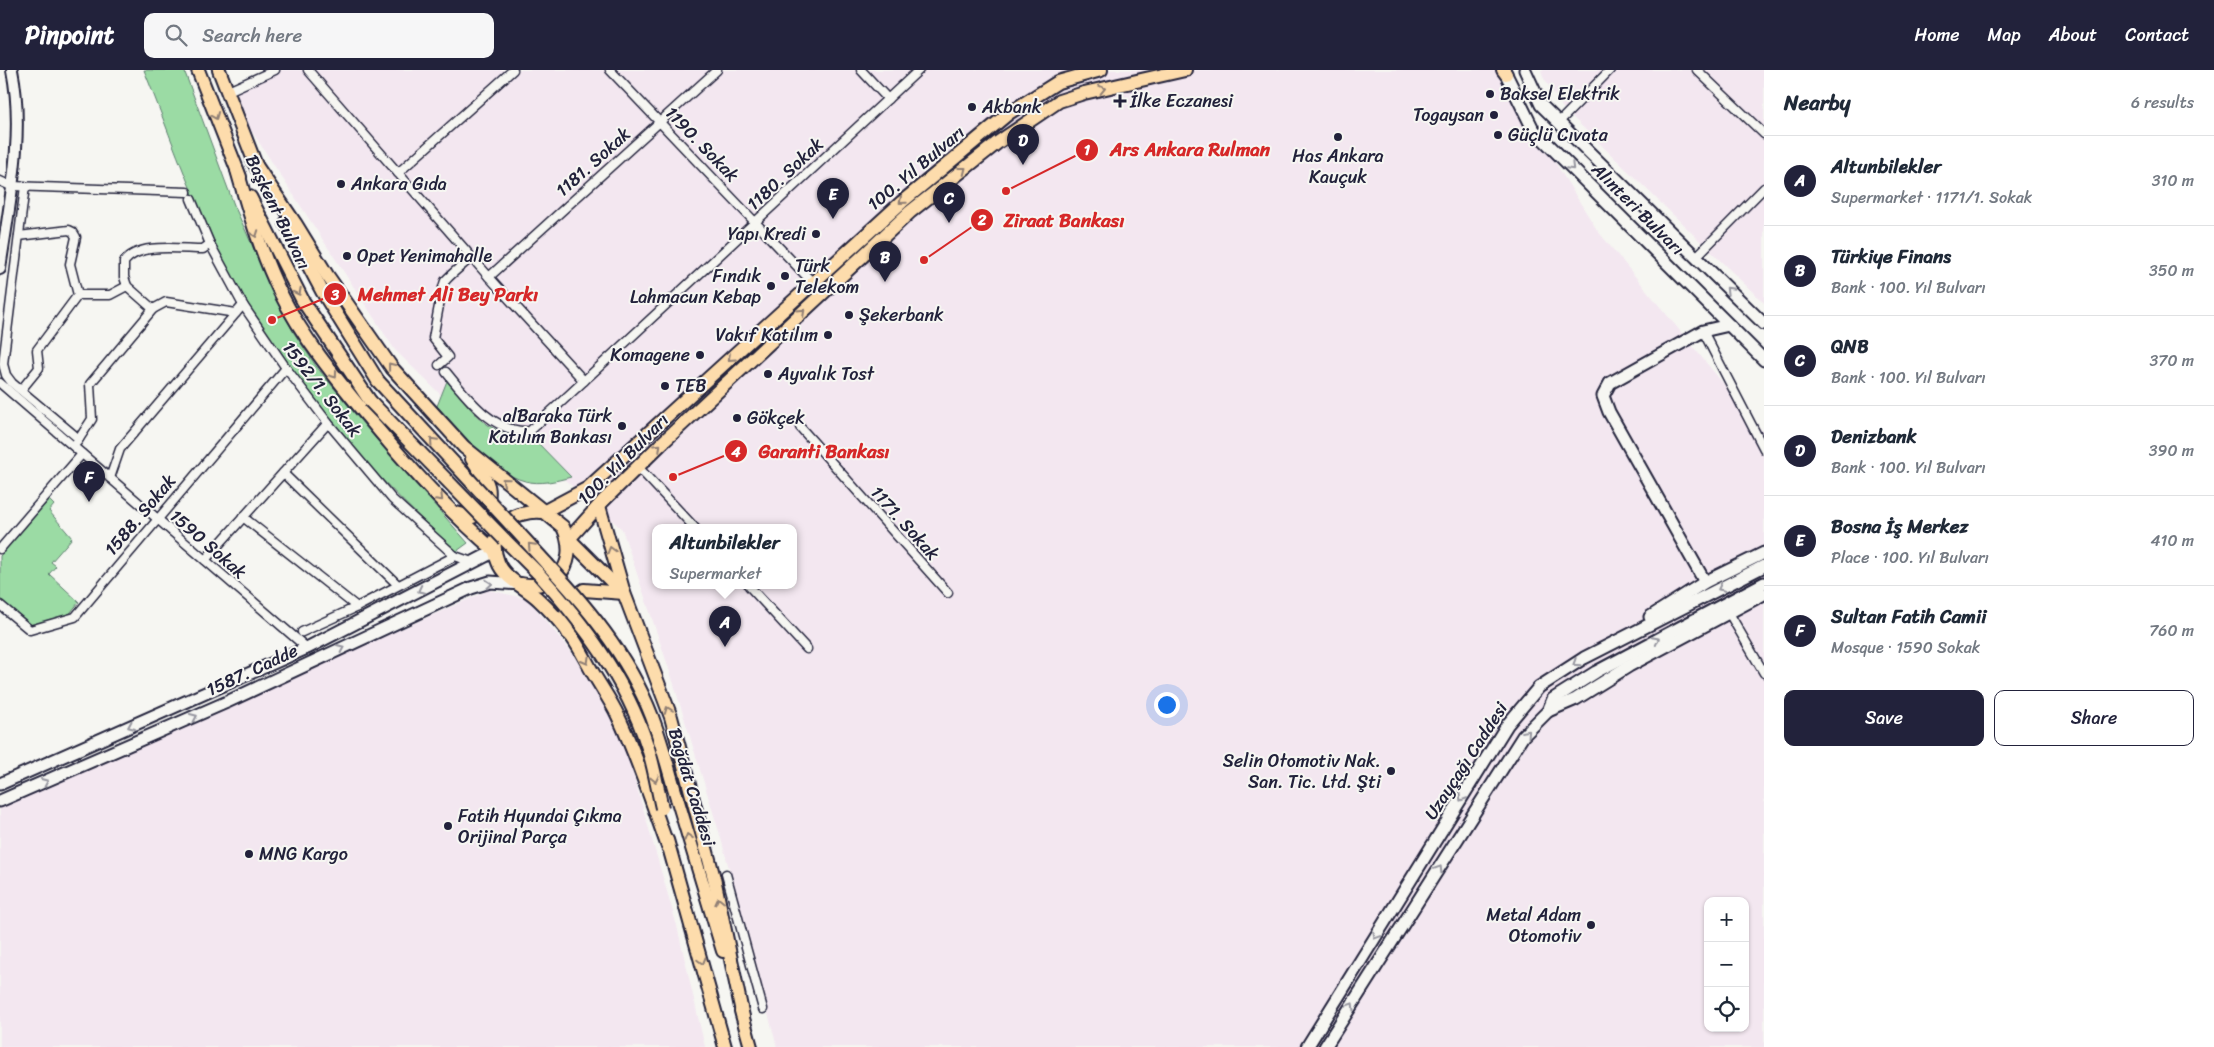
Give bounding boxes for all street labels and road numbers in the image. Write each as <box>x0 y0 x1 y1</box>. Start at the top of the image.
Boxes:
street label: 1190. Sokak <box>657 98 747 190</box>
street label: 100. Yıl Bulvarı <box>860 117 972 219</box>
street label: 1181. Sokak <box>548 119 638 205</box>
street label: 1180. Sokak <box>739 129 831 219</box>
street label: Başkent Bulvarı <box>236 149 320 275</box>
street label: Alınteri Bulvarı <box>1583 154 1692 263</box>
street label: 1592/1. Sokak <box>274 334 370 445</box>
street label: 100. Yıl Bulvarı <box>569 405 677 513</box>
street label: 1588. Sokak <box>96 466 184 563</box>
street label: 1171. Sokak <box>862 478 948 568</box>
street label: 1590 Sokak <box>162 501 254 587</box>
street label: 1587. Cadde <box>201 635 303 705</box>
street label: Uzayçağı Caddesi <box>1416 695 1517 827</box>
street label: Bağdat Caddesi <box>659 724 725 851</box>

